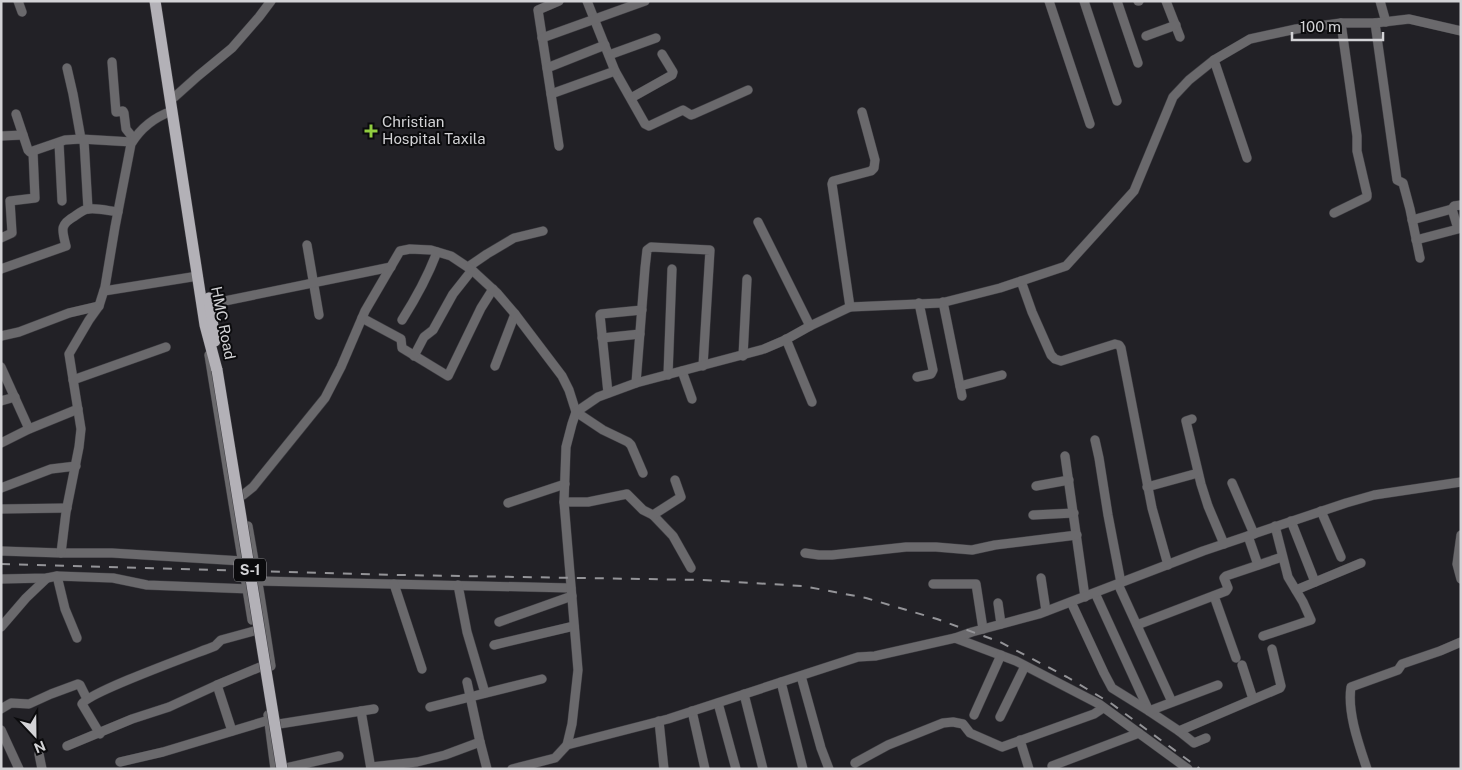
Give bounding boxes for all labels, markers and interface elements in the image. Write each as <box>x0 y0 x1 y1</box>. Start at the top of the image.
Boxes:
scale bar <box>1292 10 1383 42</box>
text: 100 m <box>1300 18 1341 35</box>
place label: Christian Hospital Taxila <box>382 113 486 147</box>
marker: Christian Hospital Taxila <box>364 124 378 138</box>
street label: HMC Road <box>208 285 239 361</box>
road number: S-1 <box>234 558 266 582</box>
north arrow <box>10 710 60 760</box>
text: N <box>32 738 48 757</box>

